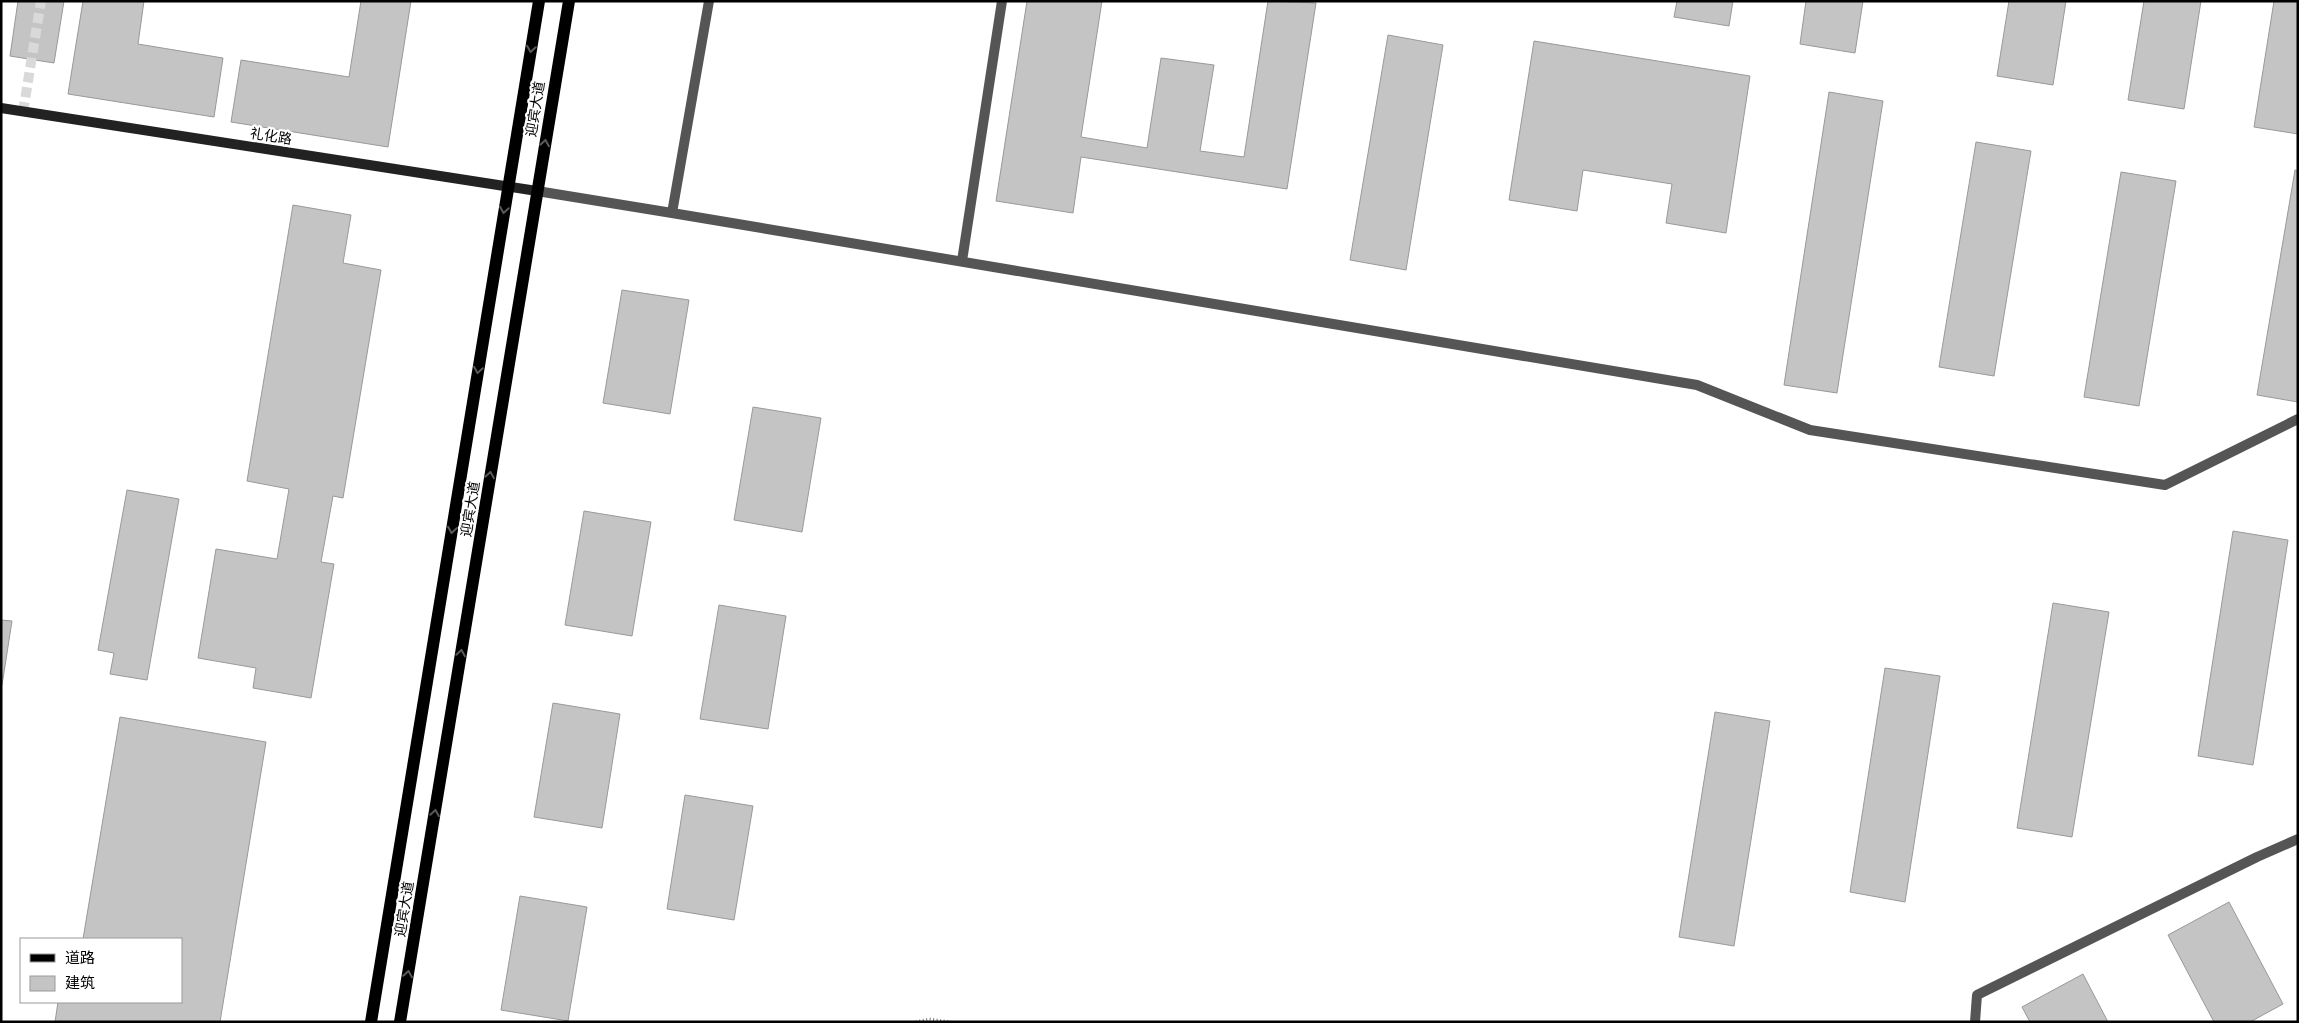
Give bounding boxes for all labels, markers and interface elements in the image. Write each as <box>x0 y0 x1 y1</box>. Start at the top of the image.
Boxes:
one-way arrow <box>526 45 536 54</box>
street label: 迎宾大道 <box>523 80 548 138</box>
street label: 礼化路 <box>249 125 293 148</box>
one-way arrow <box>540 139 550 148</box>
one-way arrow <box>500 205 510 214</box>
one-way arrow <box>473 366 484 374</box>
one-way arrow <box>485 471 495 480</box>
street label: 迎宾大道 <box>458 480 483 538</box>
one-way arrow <box>447 526 457 535</box>
one-way arrow <box>456 649 466 657</box>
one-way arrow <box>429 809 439 818</box>
street label: 迎宾大道 <box>392 880 417 938</box>
legend <box>20 938 182 1003</box>
text: 道路 <box>65 949 95 967</box>
one-way arrow <box>403 969 413 978</box>
text: 建筑 <box>65 974 95 992</box>

